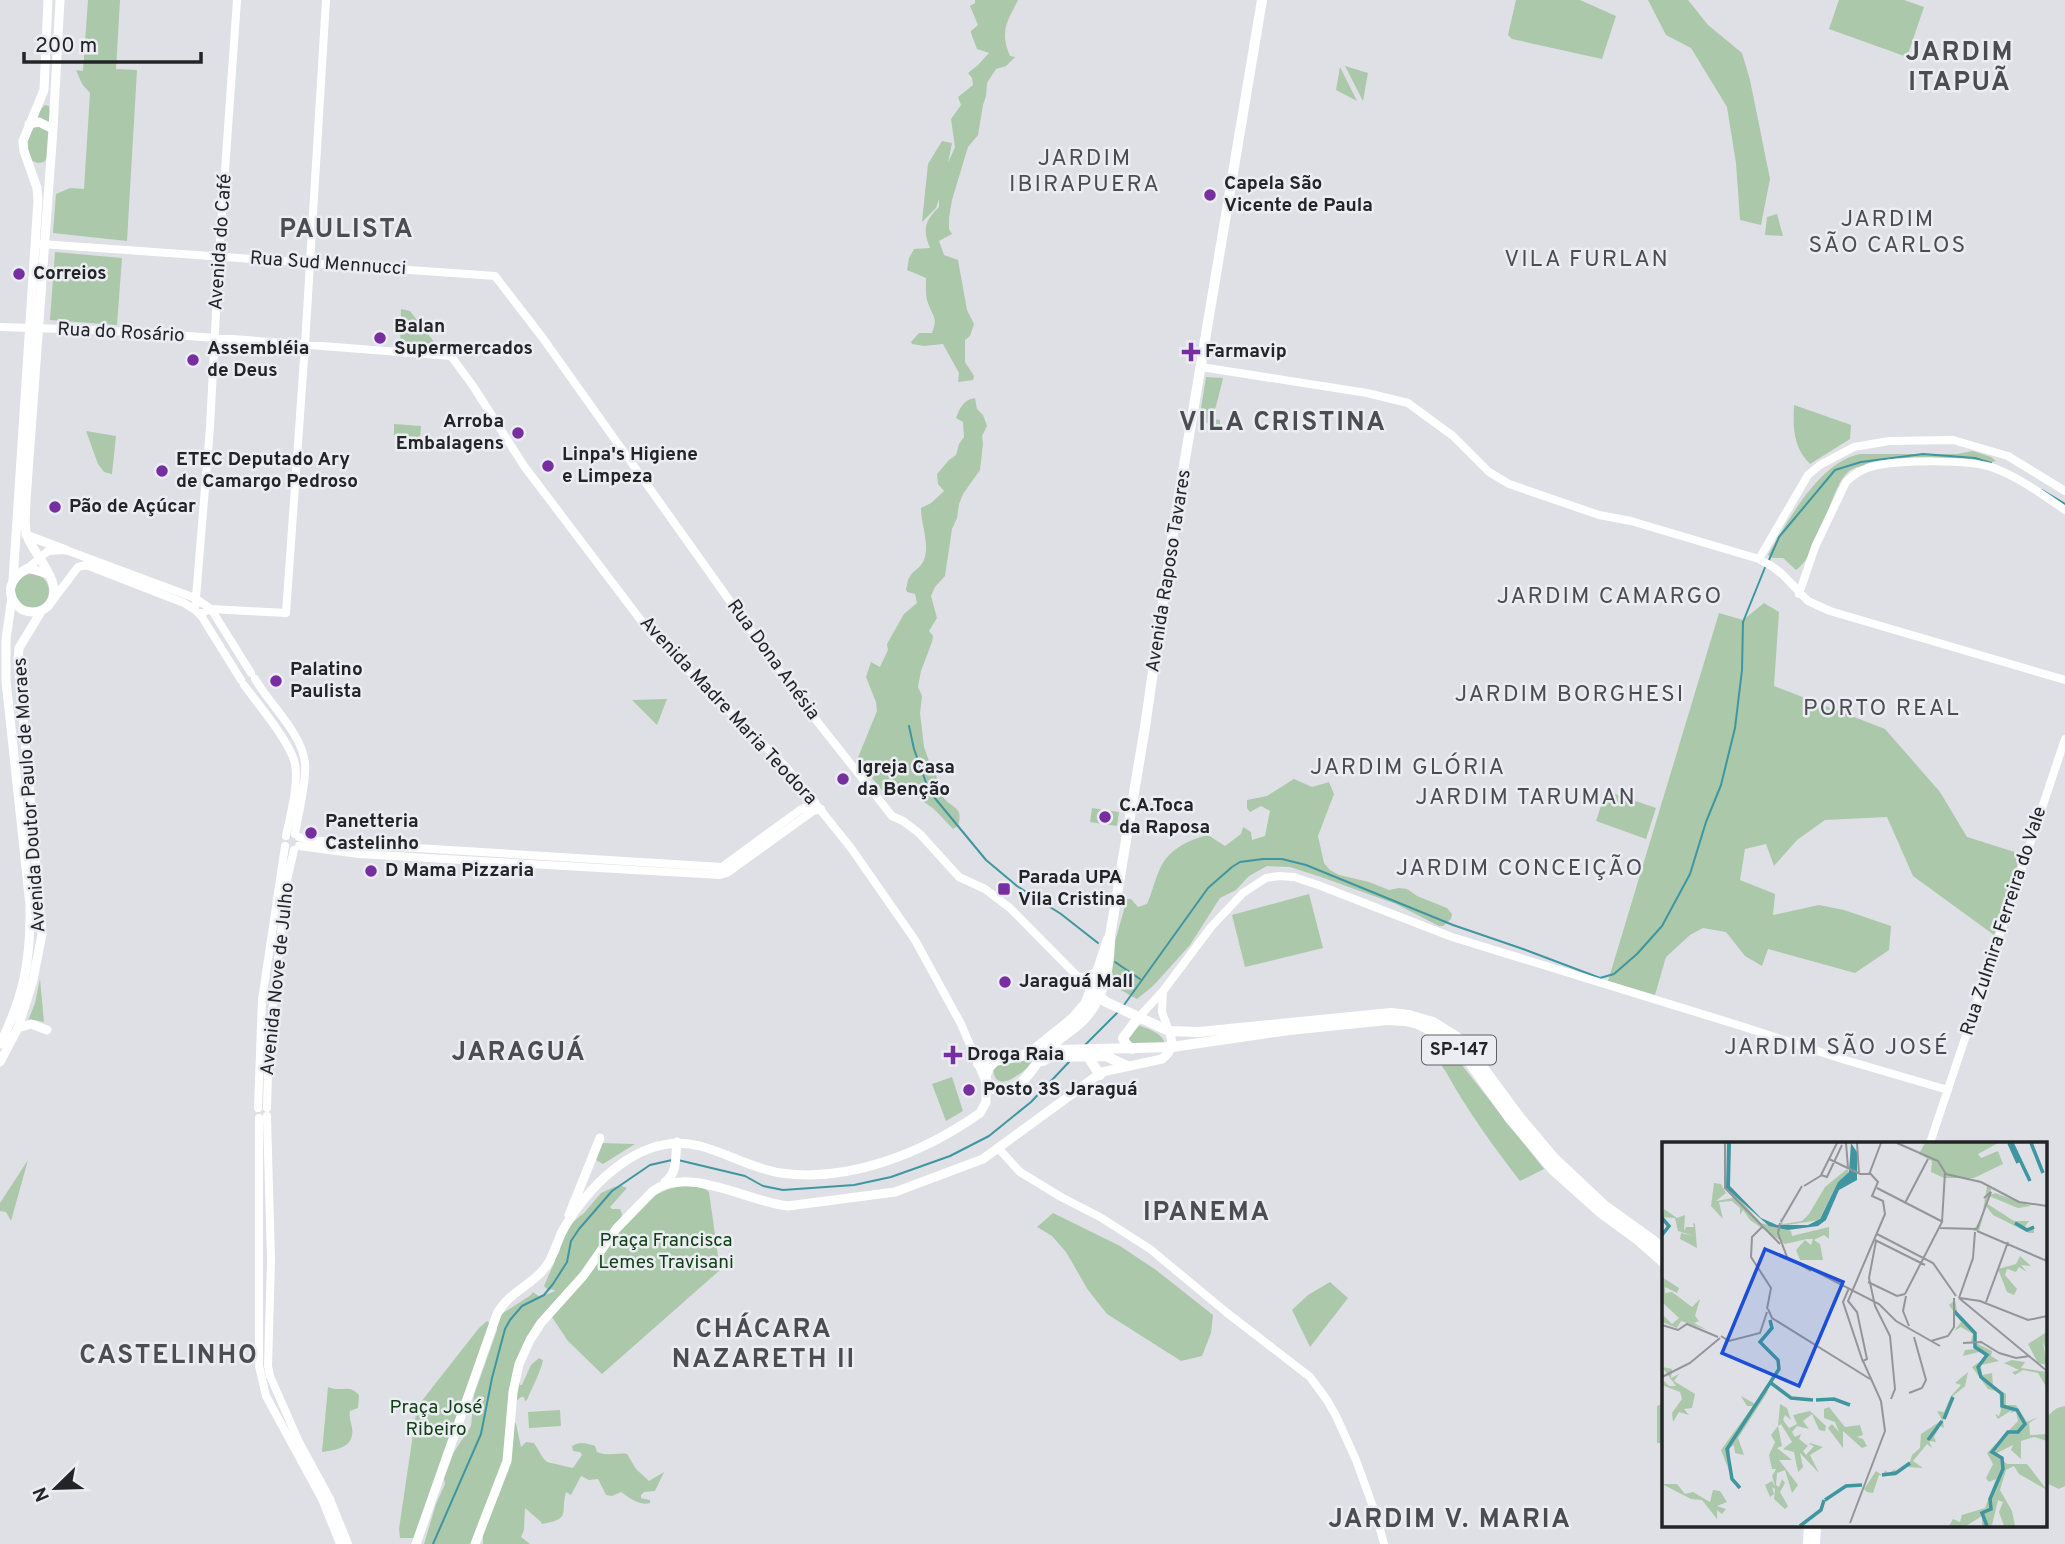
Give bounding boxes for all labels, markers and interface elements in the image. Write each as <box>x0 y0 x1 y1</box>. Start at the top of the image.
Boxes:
scale bar <box>24 21 201 65</box>
text: 200 m <box>35 33 97 60</box>
district label: JARDIM ITAPUÃ <box>1905 37 2015 100</box>
district label: JARDIM IBIRAPUERA <box>1009 145 1161 200</box>
place label: Capela São Vicente de Paula <box>1224 172 1373 218</box>
street label: Avenida do Café <box>204 173 238 311</box>
marker: Capela São Vicente de Paula <box>1202 187 1218 203</box>
district label: JARDIM SÃO CARLOS <box>1809 206 1967 261</box>
district label: PAULISTA <box>279 214 415 247</box>
district label: VILA FURLAN <box>1504 246 1670 275</box>
street label: Rua Sud Mennucci <box>249 247 407 281</box>
place label: Correios <box>33 262 107 286</box>
marker: Correios <box>11 266 27 282</box>
place label: Balan Supermercados <box>394 315 533 361</box>
street label: Rua do Rosário <box>57 318 185 348</box>
marker: Balan Supermercados <box>372 330 388 346</box>
place label: Assembléia de Deus <box>207 337 309 383</box>
place label: Farmavip <box>1205 340 1287 364</box>
marker: Farmavip <box>1183 344 1199 360</box>
marker: Assembléia de Deus <box>185 352 201 368</box>
district label: VILA CRISTINA <box>1179 407 1387 440</box>
place label: Arroba Embalagens <box>396 410 504 456</box>
marker: Arroba Embalagens <box>510 425 526 441</box>
place label: Linpa's Higiene e Limpeza <box>562 443 698 489</box>
place label: ETEC Deputado Ary de Camargo Pedroso <box>176 448 358 494</box>
marker: Linpa's Higiene e Limpeza <box>540 458 556 474</box>
marker: ETEC Deputado Ary de Camargo Pedroso <box>154 463 170 479</box>
street label: Avenida Raposo Tavares <box>1141 468 1197 674</box>
place label: Pão de Açúcar <box>69 495 196 519</box>
marker: Pão de Açúcar <box>47 499 63 515</box>
district label: JARDIM CAMARGO <box>1497 583 1723 612</box>
street label: Rua Dona Anésia <box>721 595 825 725</box>
street label: Avenida Madre Maria Teodora <box>634 611 822 811</box>
street label: Avenida Doutor Paulo de Moraes <box>8 657 52 933</box>
place label: Palatino Paulista <box>290 658 363 704</box>
marker: Palatino Paulista <box>268 673 284 689</box>
district label: JARDIM BORGHESI <box>1455 681 1685 710</box>
district label: PORTO REAL <box>1803 695 1961 724</box>
district label: JARDIM GLÓRIA <box>1310 752 1506 783</box>
place label: Igreja Casa da Benção <box>857 756 955 802</box>
marker: Igreja Casa da Benção <box>835 771 851 787</box>
district label: JARDIM TARUMAN <box>1415 784 1637 813</box>
place label: C.A.Toca da Raposa <box>1119 794 1210 840</box>
street label: Rua Zulmira Ferreira do Vale <box>1956 803 2052 1039</box>
marker: C.A.Toca da Raposa <box>1097 809 1113 825</box>
place label: Panetteria Castelinho <box>325 810 419 856</box>
marker: Panetteria Castelinho <box>303 825 319 841</box>
district label: JARDIM CONCEIÇÃO <box>1396 854 1644 884</box>
place label: D Mama Pizzaria <box>385 859 534 883</box>
marker: D Mama Pizzaria <box>363 863 379 879</box>
place label: Parada UPA Vila Cristina <box>1018 866 1126 912</box>
street label: Avenida Nove de Julho <box>256 881 300 1077</box>
marker: Parada UPA Vila Cristina <box>996 881 1012 897</box>
place label: Jaraguá Mall <box>1019 970 1133 994</box>
marker: Jaraguá Mall <box>997 974 1013 990</box>
district label: JARDIM SÃO JOSÉ <box>1724 1033 1950 1063</box>
district label: JARAGUÁ <box>451 1035 587 1070</box>
road number: SP-147 <box>1422 1036 1496 1064</box>
place label: Droga Raia <box>967 1043 1064 1067</box>
marker: Droga Raia <box>945 1047 961 1063</box>
place label: Posto 3S Jaraguá <box>983 1078 1138 1102</box>
marker: Posto 3S Jaraguá <box>961 1082 977 1098</box>
inset map <box>1662 1142 2048 1526</box>
district label: IPANEMA <box>1143 1197 1271 1230</box>
park label: Praça Francisca Lemes Travisani <box>598 1229 734 1275</box>
district label: CHÁCARA NAZARETH II <box>672 1312 856 1377</box>
district label: CASTELINHO <box>79 1340 259 1373</box>
park label: Praça José Ribeiro <box>390 1396 482 1442</box>
north arrow <box>21 1453 91 1523</box>
text: N <box>28 1483 56 1505</box>
district label: JARDIM V. MARIA <box>1328 1504 1572 1537</box>

